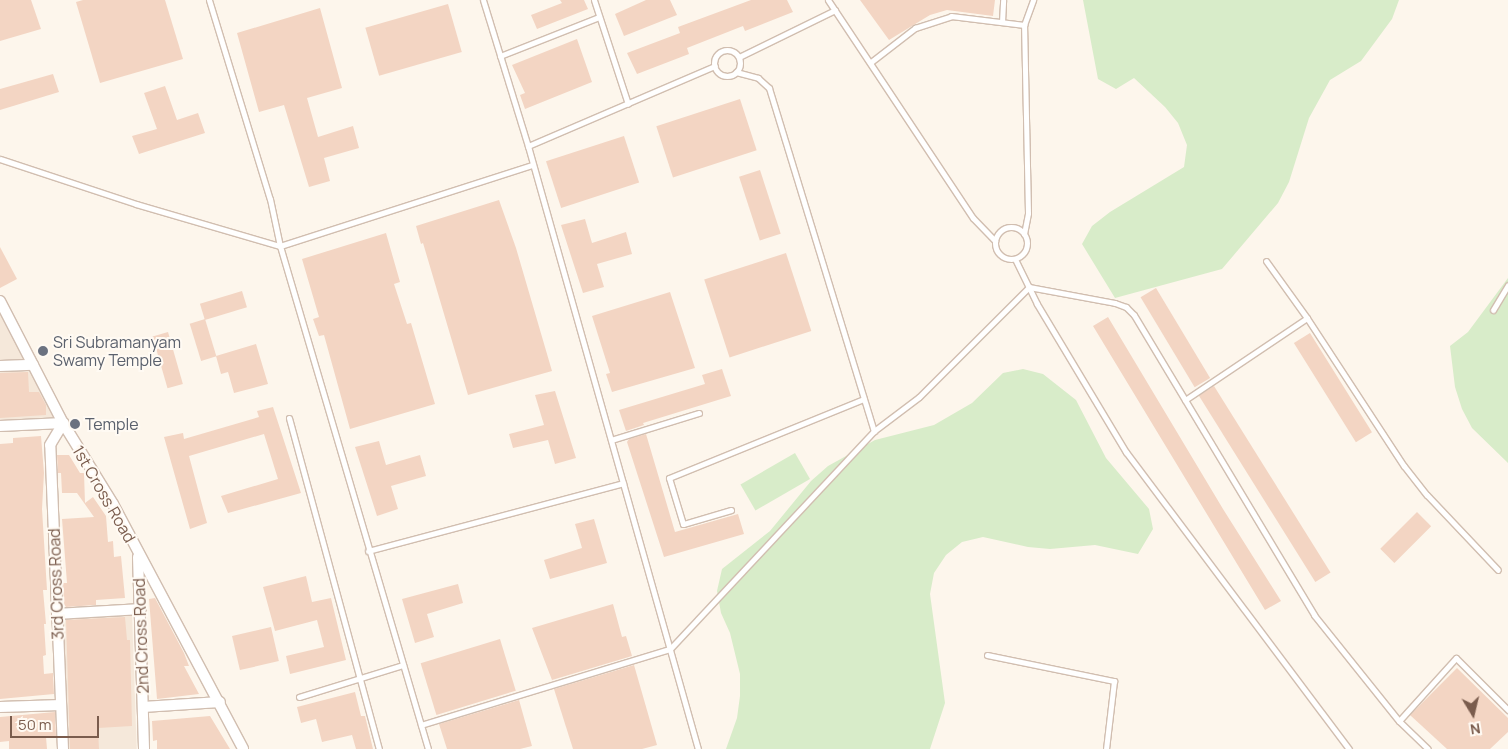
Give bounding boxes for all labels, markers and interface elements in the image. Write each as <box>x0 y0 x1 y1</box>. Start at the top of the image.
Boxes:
place label: Sri Subramanyam Swamy Temple <box>53 332 181 370</box>
marker: Sri Subramanyam Swamy Temple <box>37 345 49 357</box>
place label: Temple <box>85 414 139 434</box>
marker: Temple <box>69 418 81 430</box>
street label: 1st Cross Road <box>69 442 139 546</box>
street label: 3rd Cross Road <box>44 528 68 640</box>
street label: 2nd Cross Road <box>129 578 153 694</box>
north arrow <box>1448 689 1498 739</box>
scale bar <box>12 706 101 738</box>
text: 50 m <box>18 714 52 735</box>
text: N <box>1469 719 1482 739</box>

